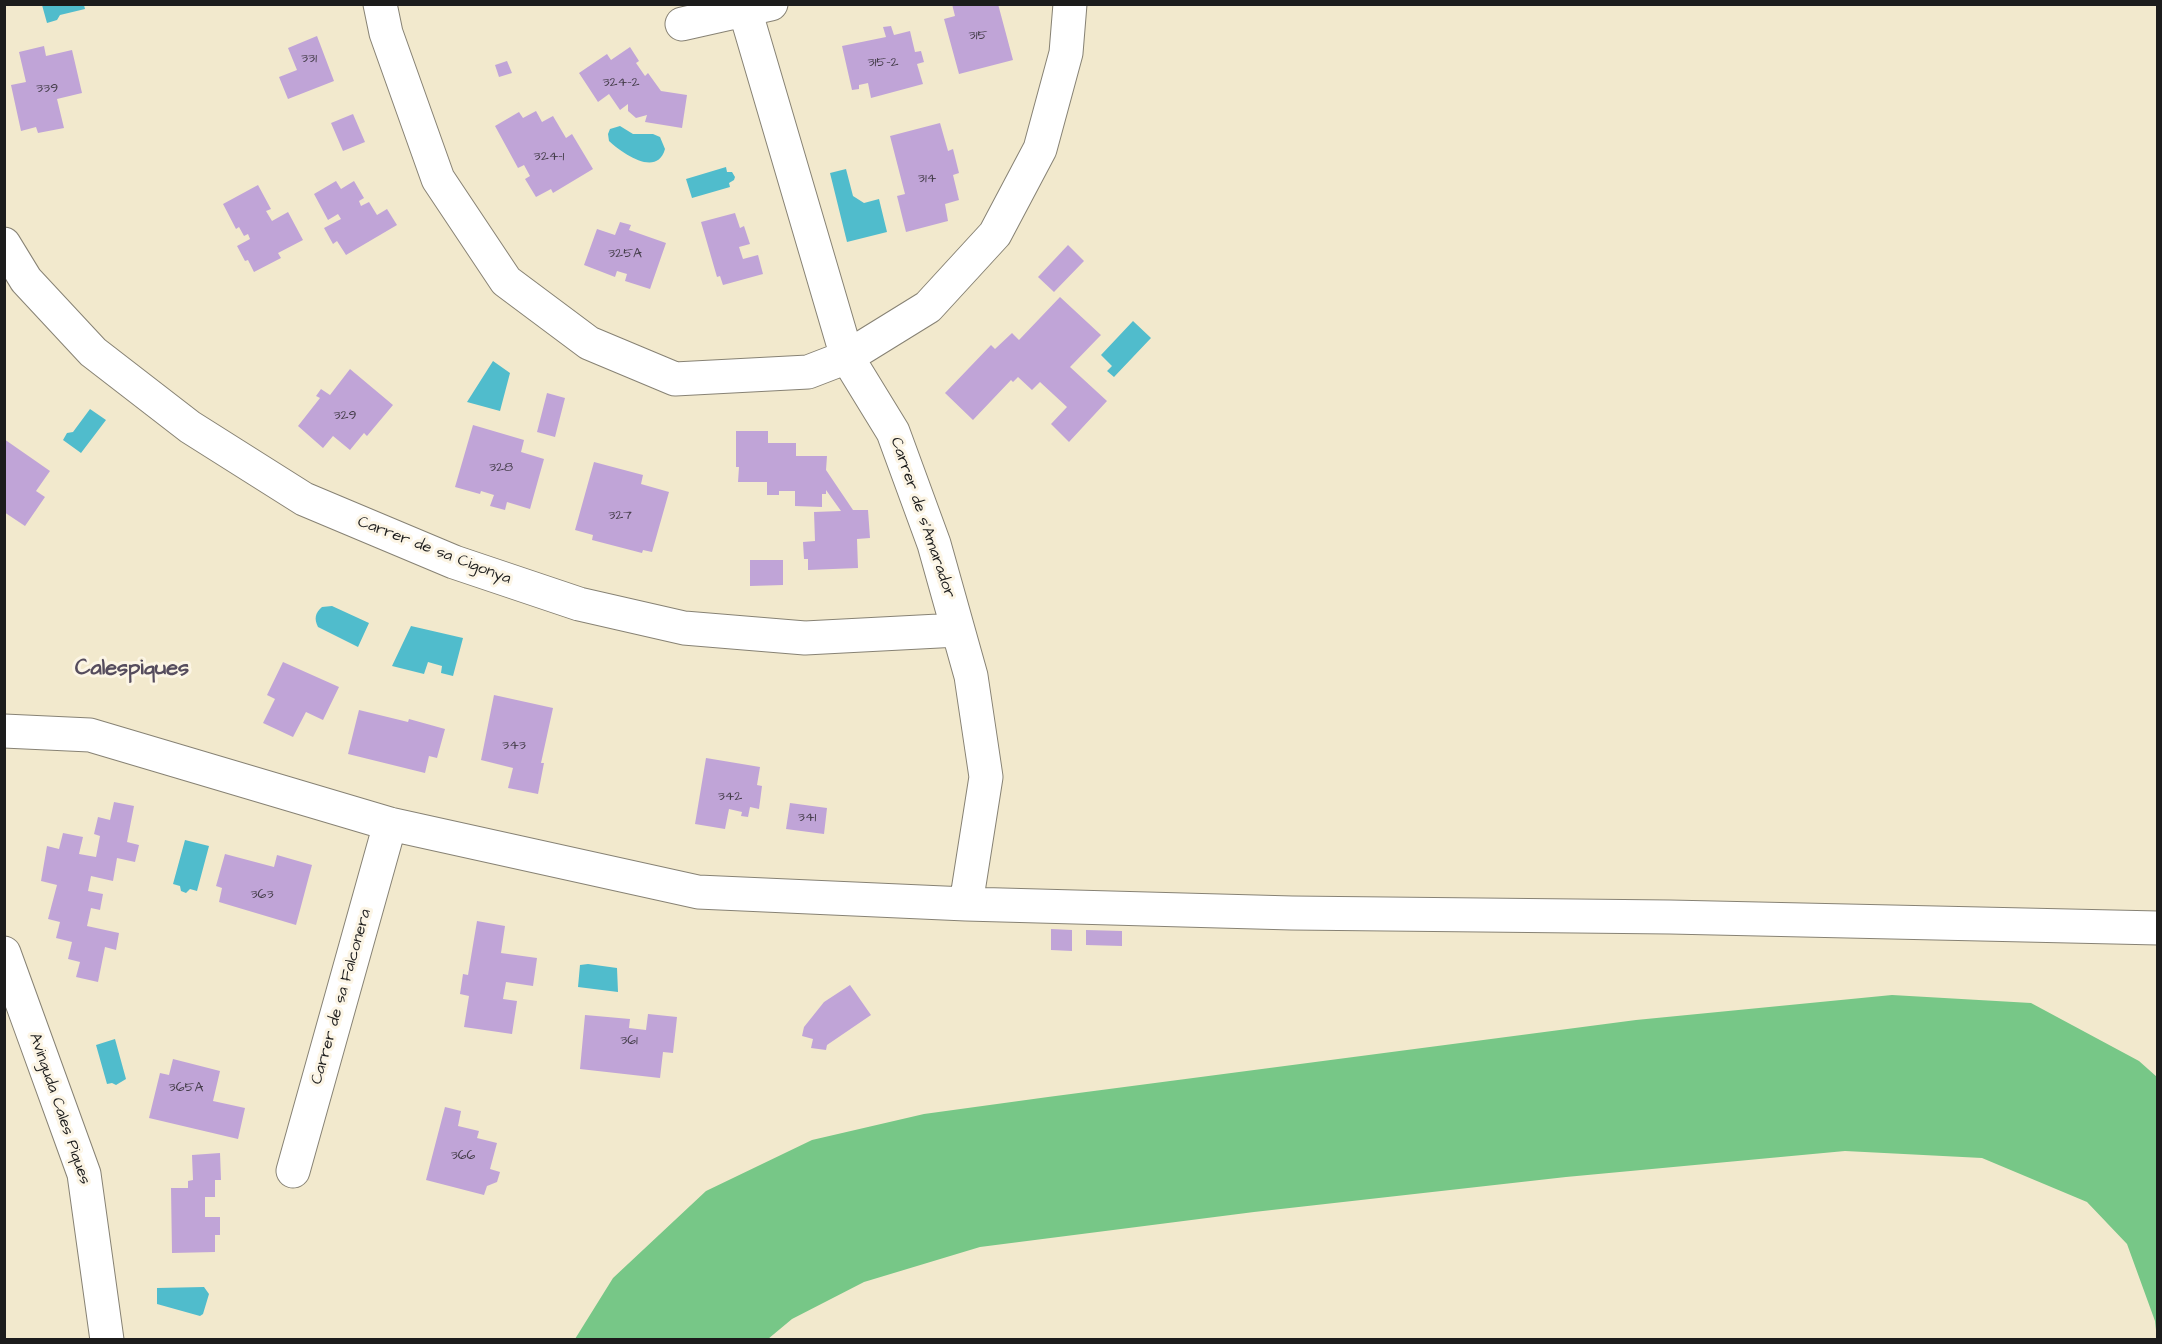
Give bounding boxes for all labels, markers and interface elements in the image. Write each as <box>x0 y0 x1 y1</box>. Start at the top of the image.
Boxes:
house number: 315 <box>969 28 987 44</box>
house number: 331 <box>301 51 317 67</box>
house number: 315-2 <box>867 55 899 71</box>
house number: 324-2 <box>602 75 640 91</box>
house number: 339 <box>36 81 58 97</box>
house number: 324-1 <box>534 149 564 165</box>
house number: 314 <box>918 171 936 187</box>
house number: 325A <box>608 246 642 262</box>
house number: 329 <box>333 408 357 424</box>
street label: Carrer de s'Amarador <box>885 435 959 601</box>
house number: 328 <box>489 460 513 476</box>
house number: 327 <box>608 508 632 524</box>
street label: Carrer de sa Cigonya <box>355 513 513 589</box>
district label: Calespiques <box>75 656 189 682</box>
house number: 343 <box>502 738 526 754</box>
house number: 342 <box>718 789 742 805</box>
house number: 341 <box>798 810 816 826</box>
house number: 363 <box>250 887 274 903</box>
street label: Carrer de sa Falconera <box>308 907 376 1087</box>
street label: Avinguda Cales Piques <box>24 1031 94 1187</box>
house number: 361 <box>620 1033 638 1049</box>
house number: 365A <box>169 1080 203 1096</box>
house number: 366 <box>451 1148 475 1164</box>

